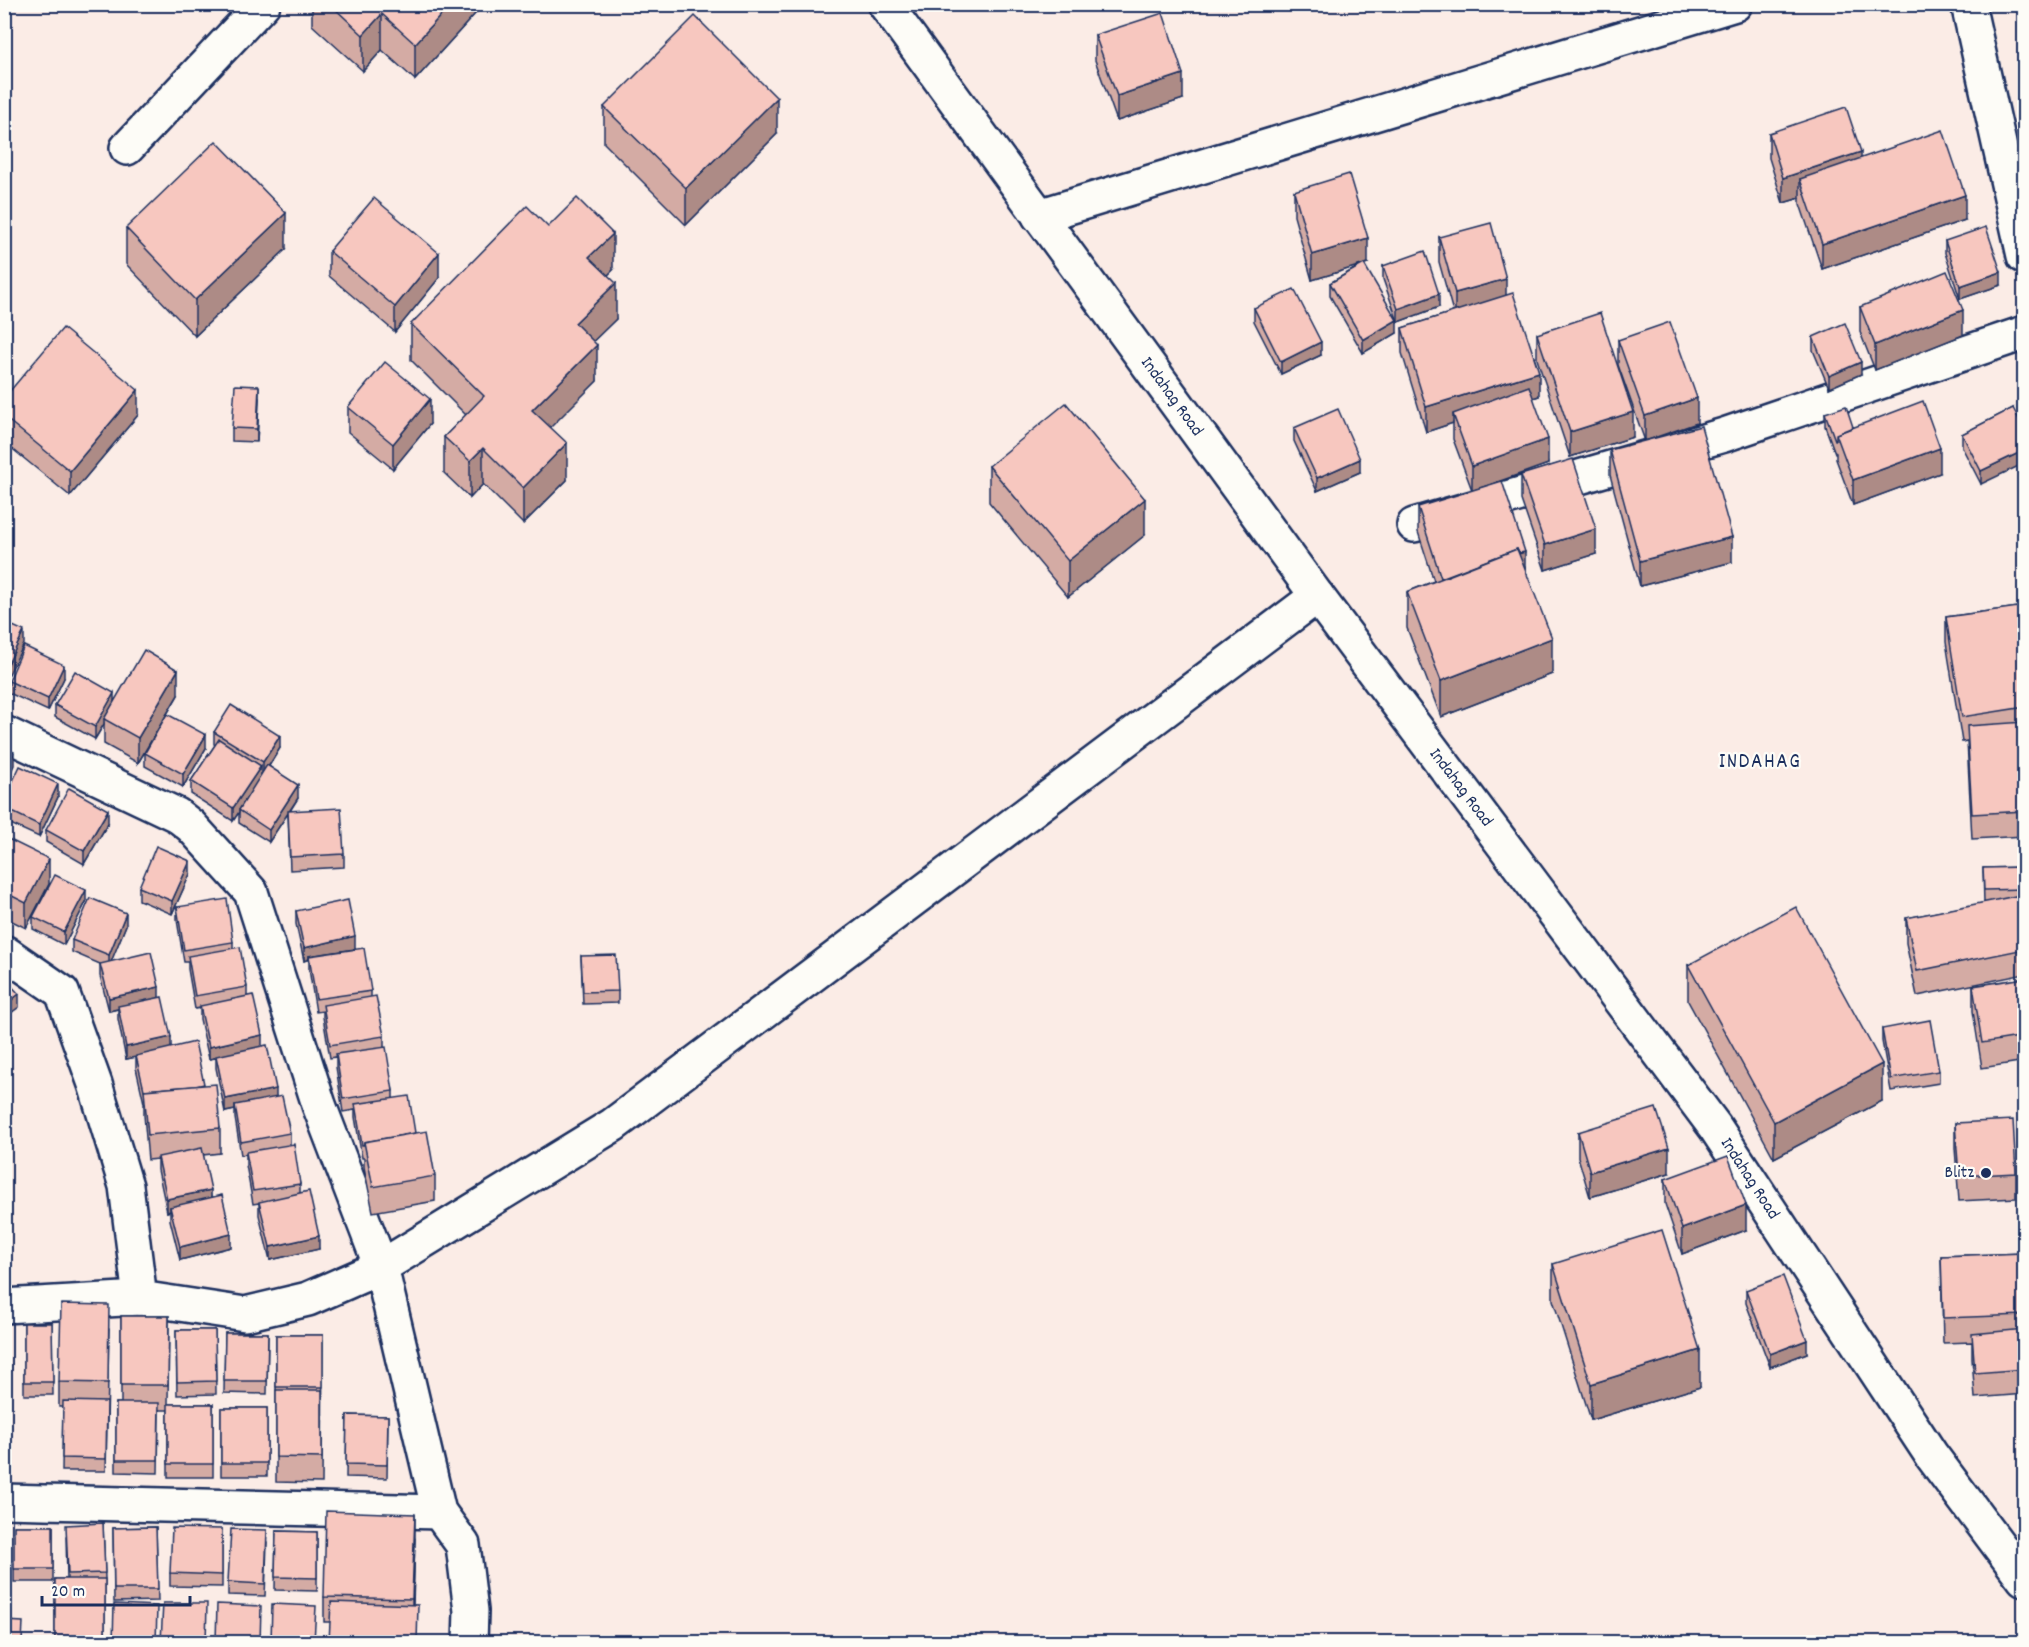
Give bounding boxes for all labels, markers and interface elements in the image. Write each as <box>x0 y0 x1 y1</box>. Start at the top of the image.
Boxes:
street label: Indahag Road <box>1134 352 1208 442</box>
street label: Indahag Road <box>1422 743 1498 833</box>
district label: INDAHAG <box>1719 748 1801 778</box>
street label: Indahag Road <box>1713 1133 1785 1225</box>
place label: Blitz <box>1944 1161 1974 1186</box>
marker: Blitz <box>1979 1166 1993 1180</box>
scale bar <box>42 1569 190 1607</box>
text: 20 m <box>51 1580 85 1605</box>

